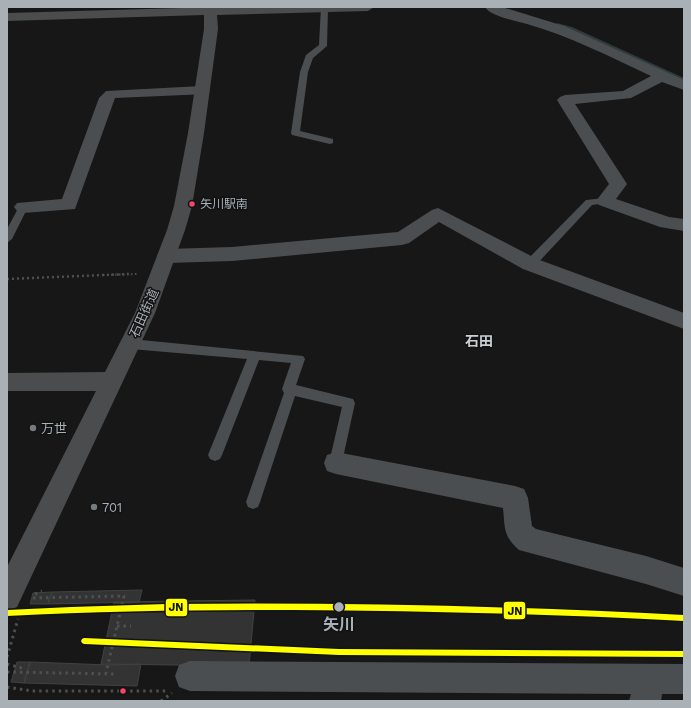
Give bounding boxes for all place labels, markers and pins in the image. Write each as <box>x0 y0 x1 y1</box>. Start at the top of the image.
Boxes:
place label: 矢川駅南 <box>200 197 248 211</box>
marker: 矢川駅南 <box>187 199 197 209</box>
place label: 万世 <box>41 421 67 436</box>
marker: 万世 <box>28 423 38 433</box>
place label: 701 <box>102 500 122 515</box>
marker: 701 <box>89 502 99 512</box>
marker: 矢川 <box>332 600 346 614</box>
place label: 矢川 <box>323 615 355 634</box>
unlabelled marker <box>118 686 128 696</box>

